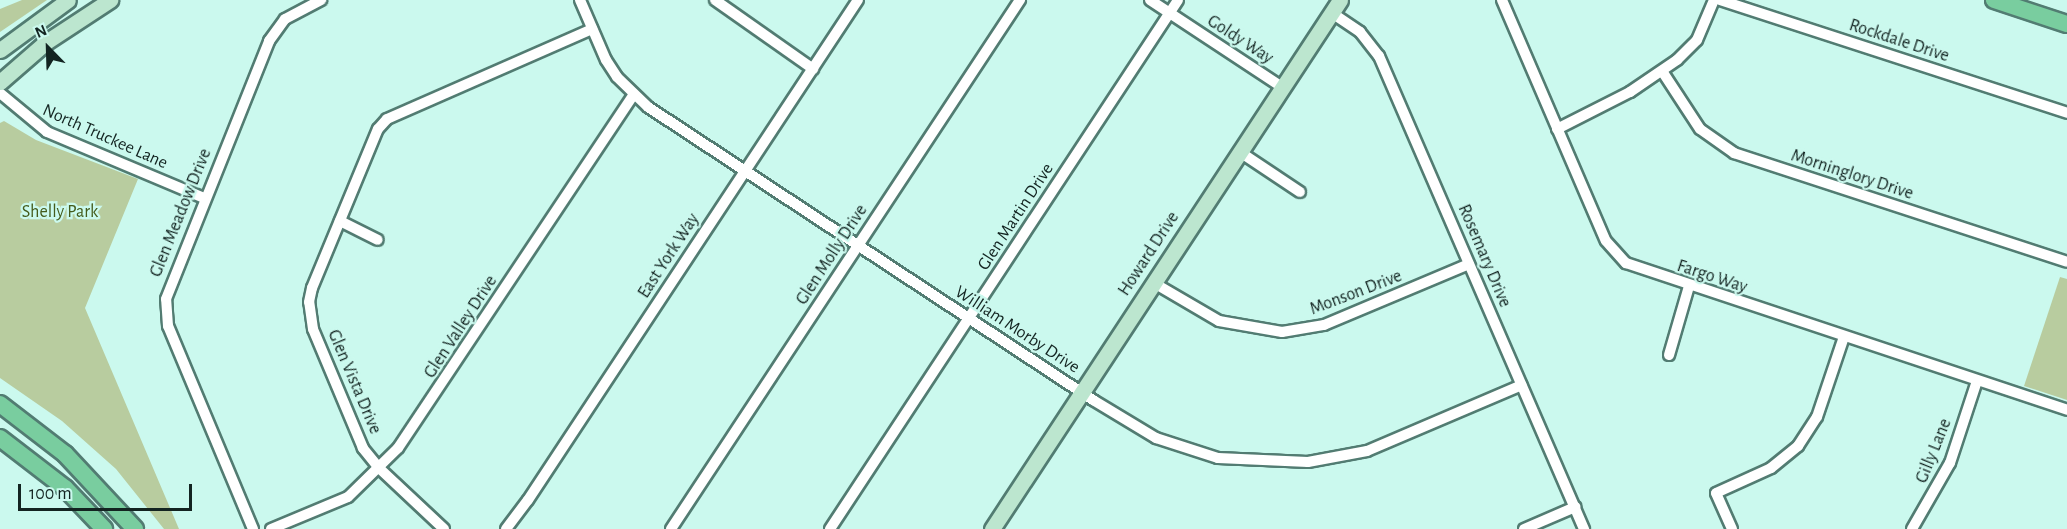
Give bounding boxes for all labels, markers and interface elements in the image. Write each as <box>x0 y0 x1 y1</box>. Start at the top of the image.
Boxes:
street label: Goldy Way <box>1203 11 1277 69</box>
street label: Rockdale Drive <box>1846 15 1952 67</box>
north arrow <box>18 18 78 78</box>
text: N <box>33 22 49 41</box>
street label: North Truckee Lane <box>39 100 171 174</box>
street label: Morninglory Drive <box>1788 145 1916 205</box>
street label: Glen Meadow Drive <box>145 146 217 280</box>
street label: Glen Martin Drive <box>973 159 1059 275</box>
park label: Shelly Park <box>22 201 98 223</box>
street label: Glen Molly Drive <box>792 201 872 309</box>
street label: Rosemary Drive <box>1453 201 1515 311</box>
street label: Howard Drive <box>1114 208 1184 300</box>
street label: East York Way <box>634 209 704 303</box>
street label: Fargo Way <box>1674 255 1750 299</box>
street label: Monson Drive <box>1307 266 1405 320</box>
street label: Glen Valley Drive <box>420 271 502 383</box>
street label: William Morby Drive <box>950 282 1084 378</box>
street label: Glen Vista Drive <box>322 327 386 437</box>
street label: Gilly Lane <box>1911 415 1957 487</box>
scale bar <box>21 472 195 510</box>
text: 100 m <box>29 485 72 503</box>

